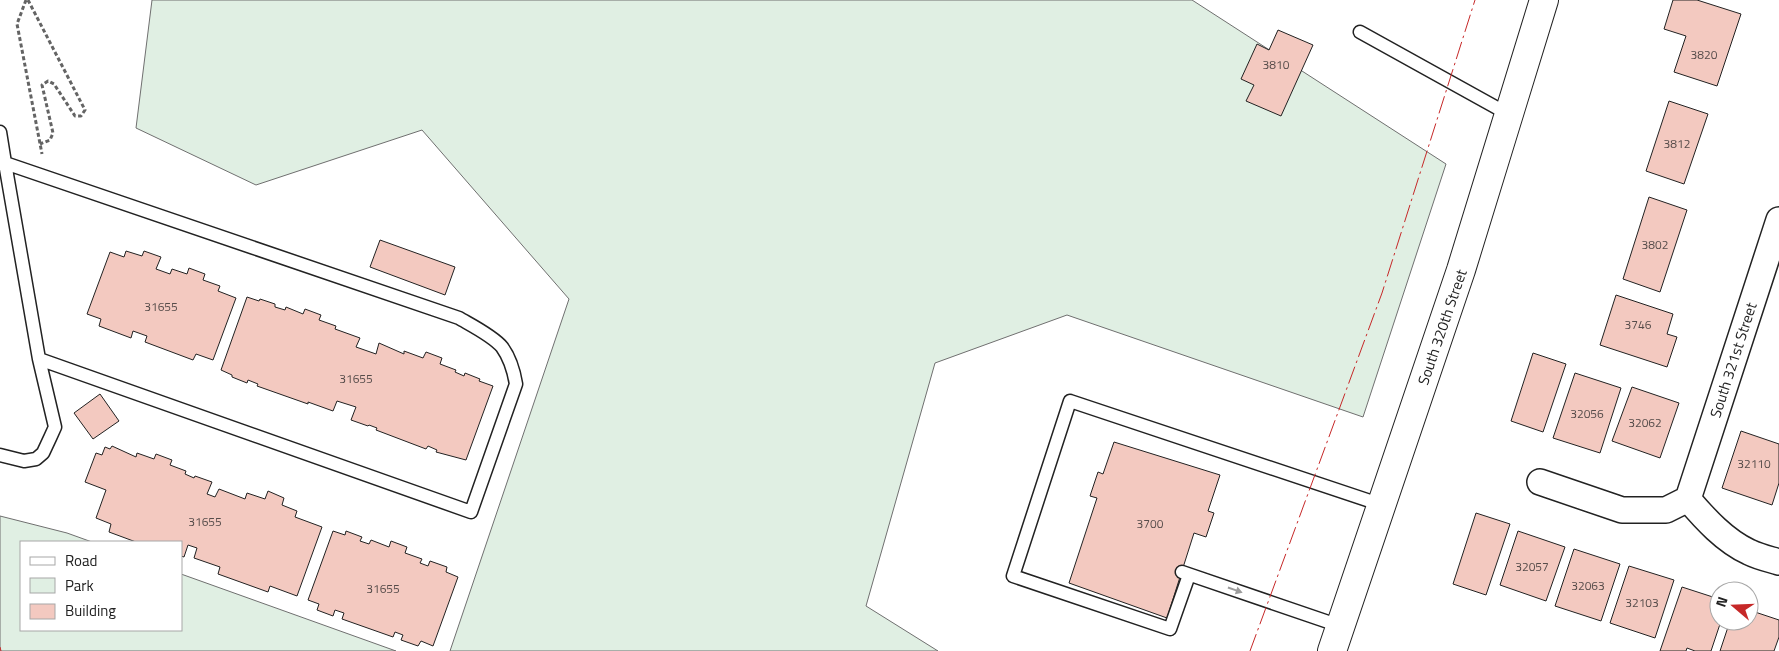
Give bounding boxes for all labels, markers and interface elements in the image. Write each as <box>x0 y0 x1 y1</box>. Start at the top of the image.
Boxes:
house number: 3820 <box>1691 45 1718 64</box>
house number: 3810 <box>1263 55 1290 74</box>
house number: 3812 <box>1664 134 1690 153</box>
house number: 3802 <box>1642 235 1668 254</box>
street label: South 320th Street <box>1411 265 1473 388</box>
house number: 31655 <box>144 297 178 316</box>
street label: South 321st Street <box>1704 299 1763 421</box>
house number: 3746 <box>1625 315 1652 334</box>
house number: 31655 <box>339 369 373 388</box>
house number: 32056 <box>1570 404 1604 423</box>
house number: 32062 <box>1628 413 1662 432</box>
house number: 32110 <box>1737 454 1771 473</box>
house number: 31655 <box>188 512 222 531</box>
house number: 3700 <box>1137 514 1164 533</box>
legend <box>20 541 182 631</box>
text: Road <box>65 549 97 572</box>
house number: 32057 <box>1515 557 1549 576</box>
text: Park <box>65 574 94 597</box>
house number: 32063 <box>1571 576 1605 595</box>
house number: 31655 <box>366 579 400 598</box>
north arrow <box>1709 581 1759 631</box>
one-way arrow <box>1227 587 1242 595</box>
house number: 32103 <box>1625 593 1659 612</box>
text: N <box>1710 594 1733 610</box>
text: Building <box>65 599 116 622</box>

